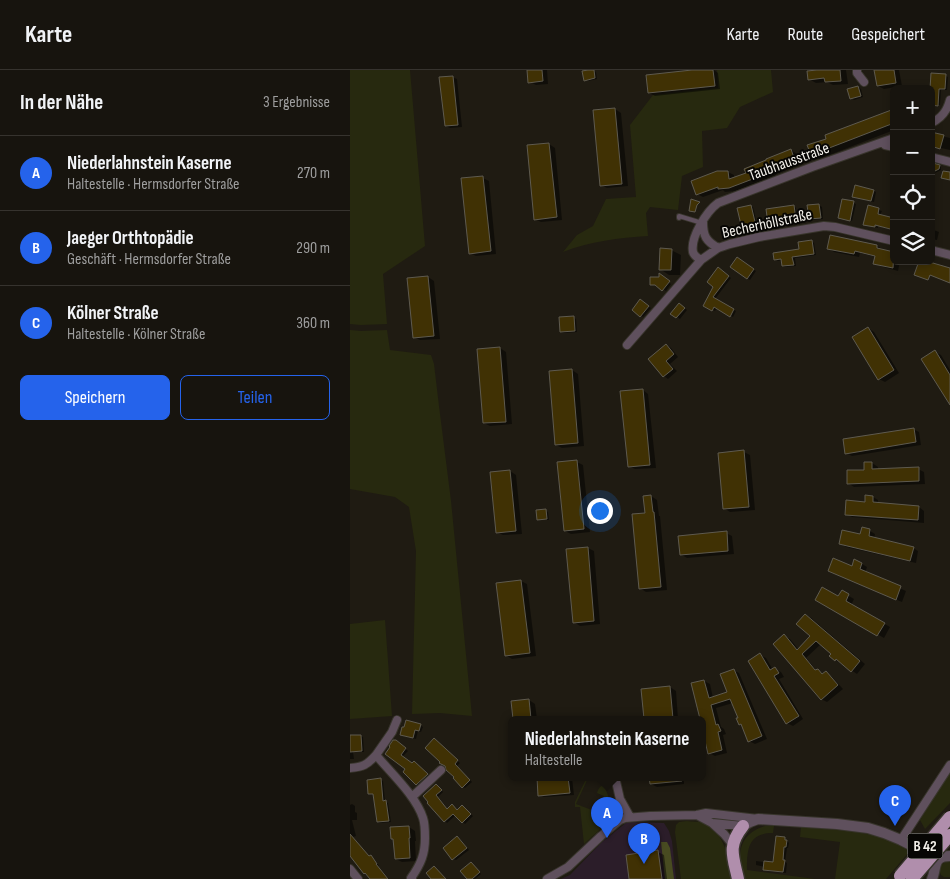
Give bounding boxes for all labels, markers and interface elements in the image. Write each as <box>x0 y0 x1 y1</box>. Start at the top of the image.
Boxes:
text: Karte <box>25 20 72 49</box>
text: Karte <box>727 24 760 45</box>
text: Route <box>788 24 823 45</box>
text: Gespeichert <box>851 24 925 45</box>
map controls <box>890 85 935 265</box>
button: + <box>890 85 935 130</box>
text: In der Nähe <box>20 90 103 115</box>
text: 3 Ergebnisse <box>263 93 330 112</box>
button: − <box>890 130 935 175</box>
street label: Taubhausstraße <box>746 139 832 185</box>
text: Niederlahnstein Kaserne <box>67 152 232 175</box>
text: A <box>32 164 40 183</box>
text: 270 m <box>297 164 330 183</box>
text: Haltestelle · Hermsdorfer Straße <box>67 175 240 194</box>
button: locate <box>890 175 935 220</box>
street label: Becherhöllstraße <box>720 205 814 243</box>
button: layers <box>890 220 935 265</box>
text: Jaeger Orthtopädie <box>67 227 194 250</box>
text: B <box>32 239 40 258</box>
text: 290 m <box>296 239 330 258</box>
text: Geschäft · Hermsdorfer Straße <box>67 250 231 269</box>
text: Kölner Straße <box>67 302 159 325</box>
text: C <box>32 314 40 333</box>
text: 360 m <box>296 314 330 333</box>
text: Haltestelle · Kölner Straße <box>67 325 205 344</box>
button: Speichern <box>20 375 170 420</box>
button: Teilen <box>180 375 330 420</box>
your location <box>587 498 613 524</box>
popup <box>508 716 706 781</box>
text: Niederlahnstein Kaserne <box>525 728 689 751</box>
text: Haltestelle <box>525 751 582 770</box>
pin: C <box>879 785 911 826</box>
pin: A <box>591 797 623 838</box>
pin: B <box>628 823 660 864</box>
road number: B 42 <box>908 834 942 858</box>

